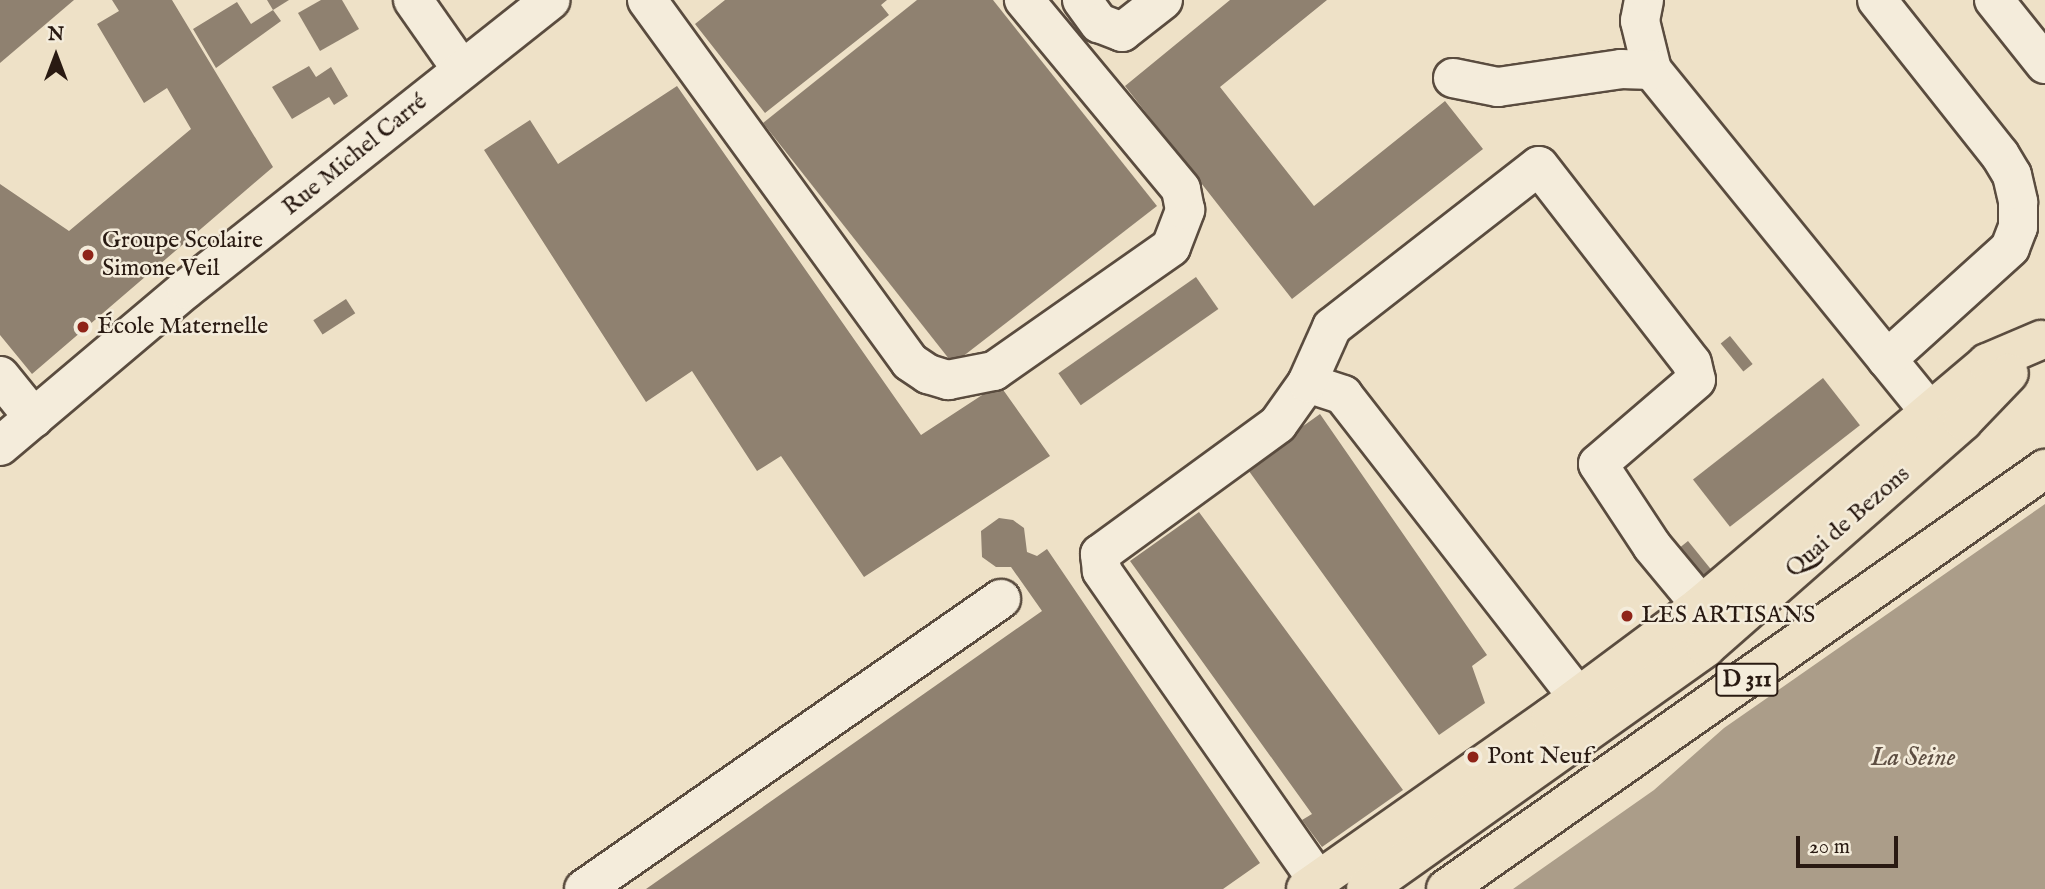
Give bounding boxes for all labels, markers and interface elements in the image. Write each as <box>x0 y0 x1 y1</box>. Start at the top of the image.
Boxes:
north arrow <box>21 21 91 91</box>
text: N <box>48 23 64 47</box>
street label: Rue Michel Carré <box>277 88 433 222</box>
place label: Groupe Scolaire Simone Veil <box>102 227 263 283</box>
marker: Groupe Scolaire Simone Veil <box>80 247 96 263</box>
place label: École Maternelle <box>97 313 268 341</box>
marker: École Maternelle <box>75 319 91 335</box>
street label: Quai de Bezons <box>1780 460 1916 584</box>
place label: LES ARTISANS <box>1641 602 1815 630</box>
marker: LES ARTISANS <box>1619 608 1635 624</box>
road number: D 311 <box>1714 660 1780 700</box>
water label: La Seine <box>1871 742 1955 774</box>
place label: Pont Neuf <box>1487 743 1592 771</box>
marker: Pont Neuf <box>1465 749 1481 765</box>
scale bar <box>1800 822 1902 866</box>
text: 20 m <box>1809 834 1850 861</box>

